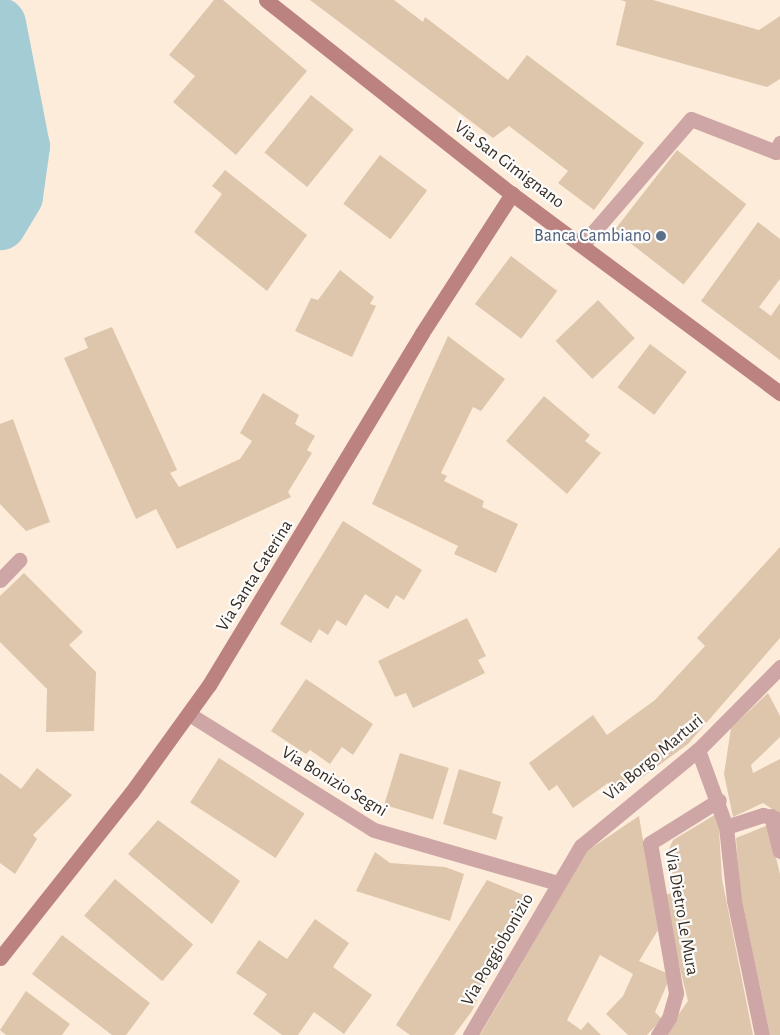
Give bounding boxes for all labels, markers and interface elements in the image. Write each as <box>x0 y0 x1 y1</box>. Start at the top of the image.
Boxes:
street label: Via San Gimignano <box>450 116 568 214</box>
place label: Banca Cambiano <box>534 225 651 247</box>
marker: Banca Cambiano <box>655 230 667 242</box>
street label: Via Santa Caterina <box>212 516 298 636</box>
street label: Via Borgo Marturi <box>600 710 708 806</box>
street label: Via Bonizio Segni <box>277 742 391 822</box>
street label: Via Dietro Le Mura <box>659 847 703 977</box>
street label: Via Poggiobonizio <box>457 890 539 1010</box>

